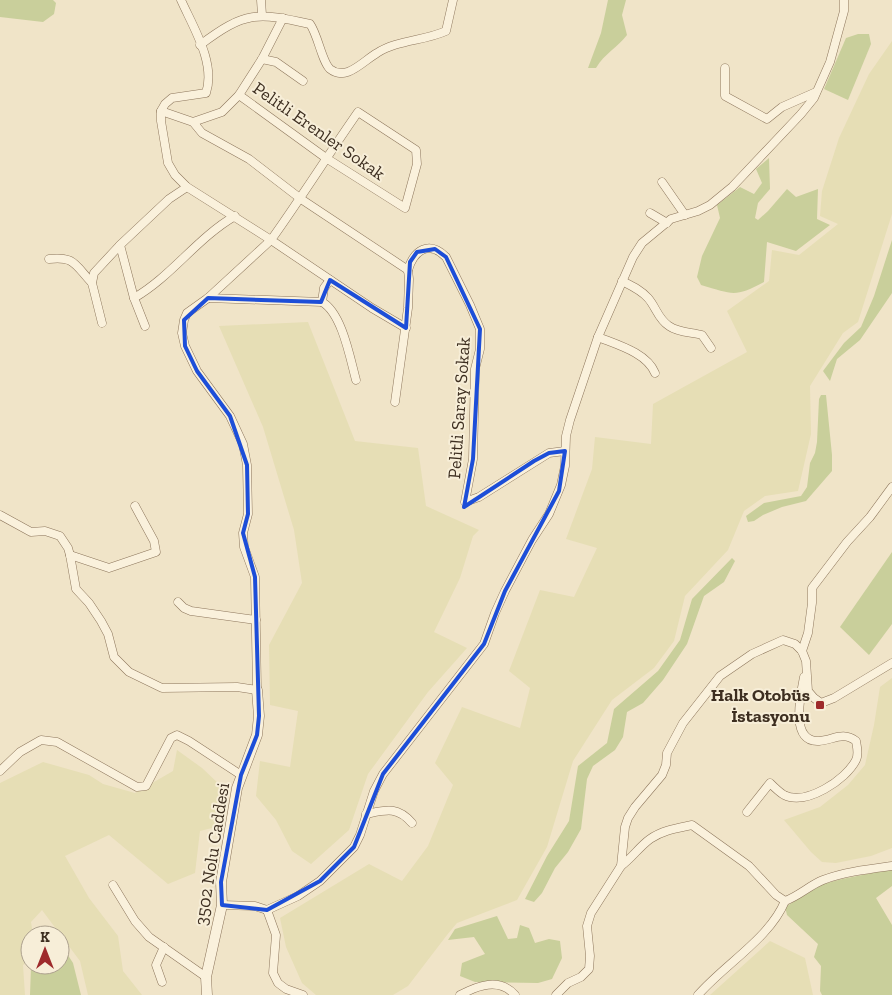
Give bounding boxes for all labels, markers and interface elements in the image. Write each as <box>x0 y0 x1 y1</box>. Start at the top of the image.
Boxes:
street label: Pelitli Erenler Sokak <box>249 77 390 185</box>
street label: Pelitli Saray Sokak <box>443 336 475 480</box>
place label: Halk Otobüs İstasyonu <box>711 684 810 727</box>
marker: Halk Otobüs İstasyonu <box>814 699 826 711</box>
street label: 3502 Nolu Caddesi <box>190 781 234 927</box>
north arrow <box>20 925 70 975</box>
text: K <box>40 929 50 946</box>

